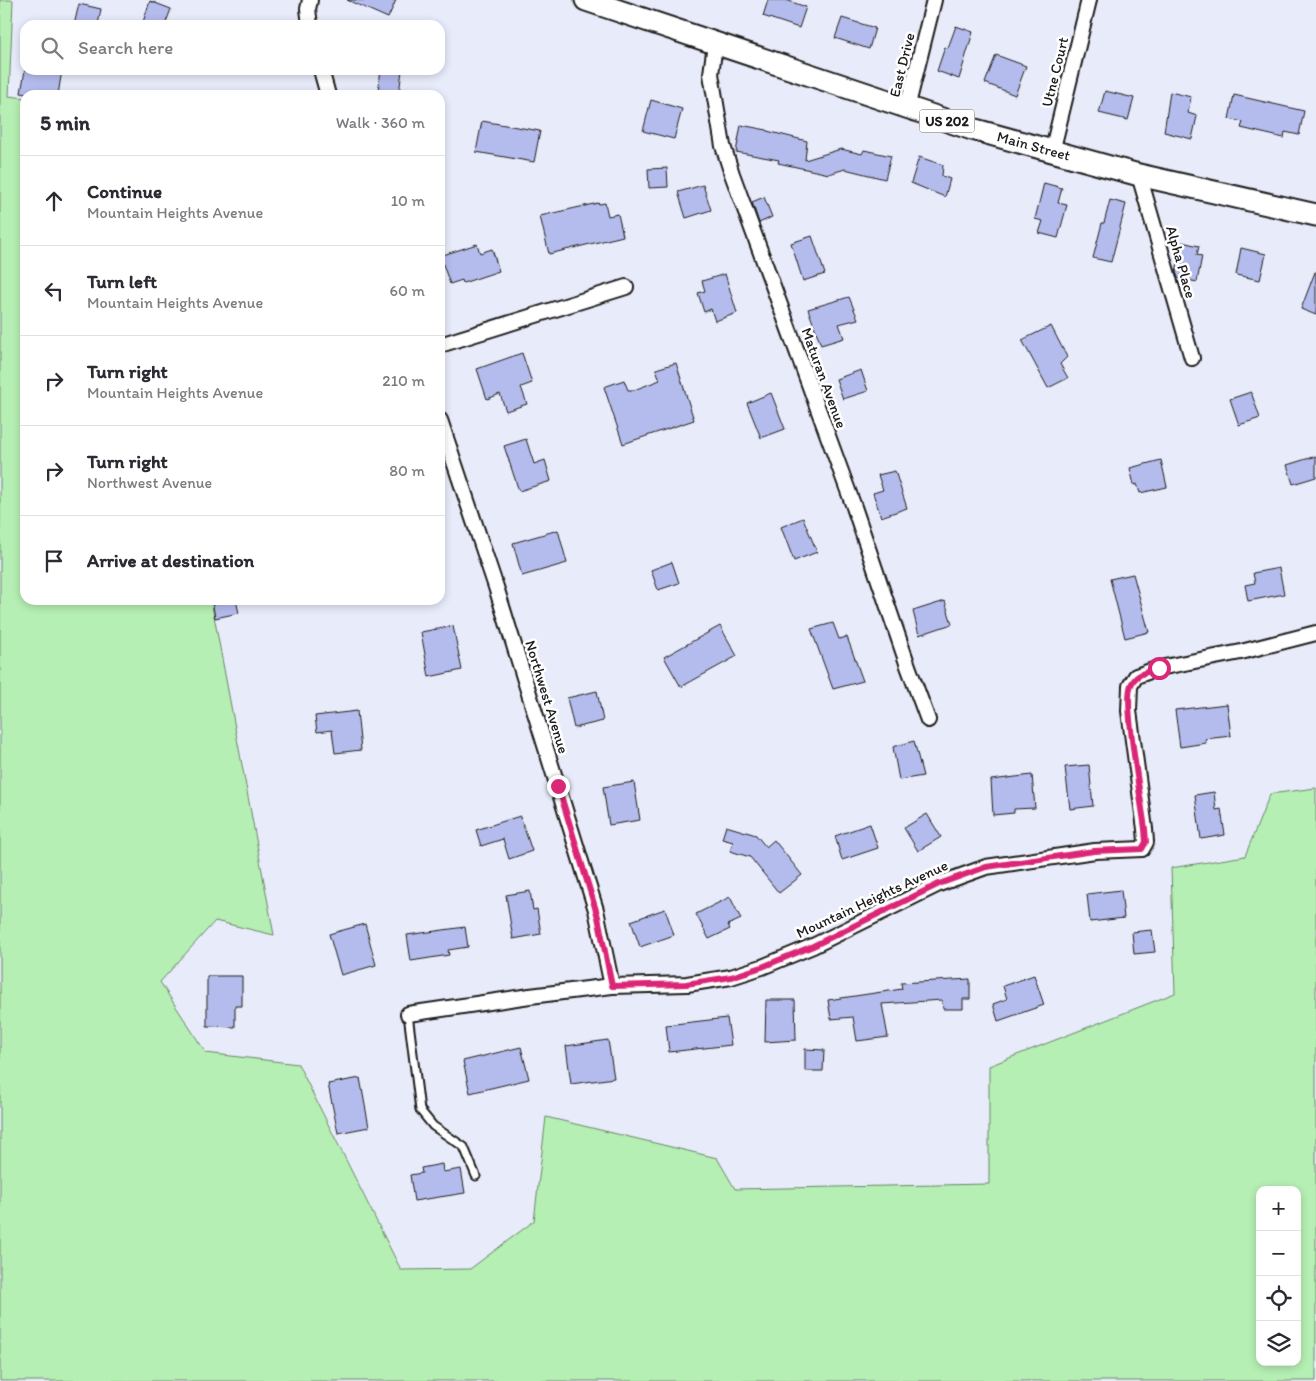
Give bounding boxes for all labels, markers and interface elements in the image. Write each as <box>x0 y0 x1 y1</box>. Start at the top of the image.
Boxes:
search box <box>20 20 445 75</box>
street label: East Drive <box>885 31 919 99</box>
icon: search <box>38 34 66 62</box>
street label: Utne Court <box>1038 35 1072 109</box>
text: Search here <box>78 36 173 59</box>
text: 5 min <box>40 110 90 135</box>
road number: US 202 <box>920 110 974 132</box>
text: Walk · 360 m <box>336 113 425 132</box>
street label: Main Street <box>995 127 1073 165</box>
text: Continue <box>87 180 162 203</box>
icon: ahead <box>40 187 68 215</box>
text: 10 m <box>391 191 425 210</box>
text: Mountain Heights Avenue <box>87 203 263 222</box>
street label: Alpha Place <box>1162 224 1200 300</box>
text: Turn left <box>87 270 157 293</box>
icon: left <box>40 277 68 305</box>
text: 60 m <box>390 281 425 300</box>
text: Mountain Heights Avenue <box>87 293 263 312</box>
street label: Maturan Avenue <box>797 325 851 431</box>
text: Turn right <box>87 360 168 383</box>
icon: right <box>40 367 68 395</box>
text: 210 m <box>382 371 425 390</box>
text: Mountain Heights Avenue <box>87 383 263 402</box>
text: Turn right <box>87 450 168 473</box>
icon: right <box>40 457 68 485</box>
text: 80 m <box>389 461 425 480</box>
text: Northwest Avenue <box>87 473 212 492</box>
icon: arrive <box>40 547 68 575</box>
text: Arrive at destination <box>87 549 254 572</box>
street label: Northwest Avenue <box>521 638 573 756</box>
route start <box>1148 657 1171 680</box>
route end <box>547 775 570 798</box>
street label: Mountain Heights Avenue <box>793 856 951 942</box>
map controls <box>1256 1186 1301 1366</box>
button: + <box>1256 1186 1301 1231</box>
button: − <box>1256 1231 1301 1276</box>
button: locate <box>1256 1276 1301 1321</box>
button: layers <box>1256 1321 1301 1366</box>

